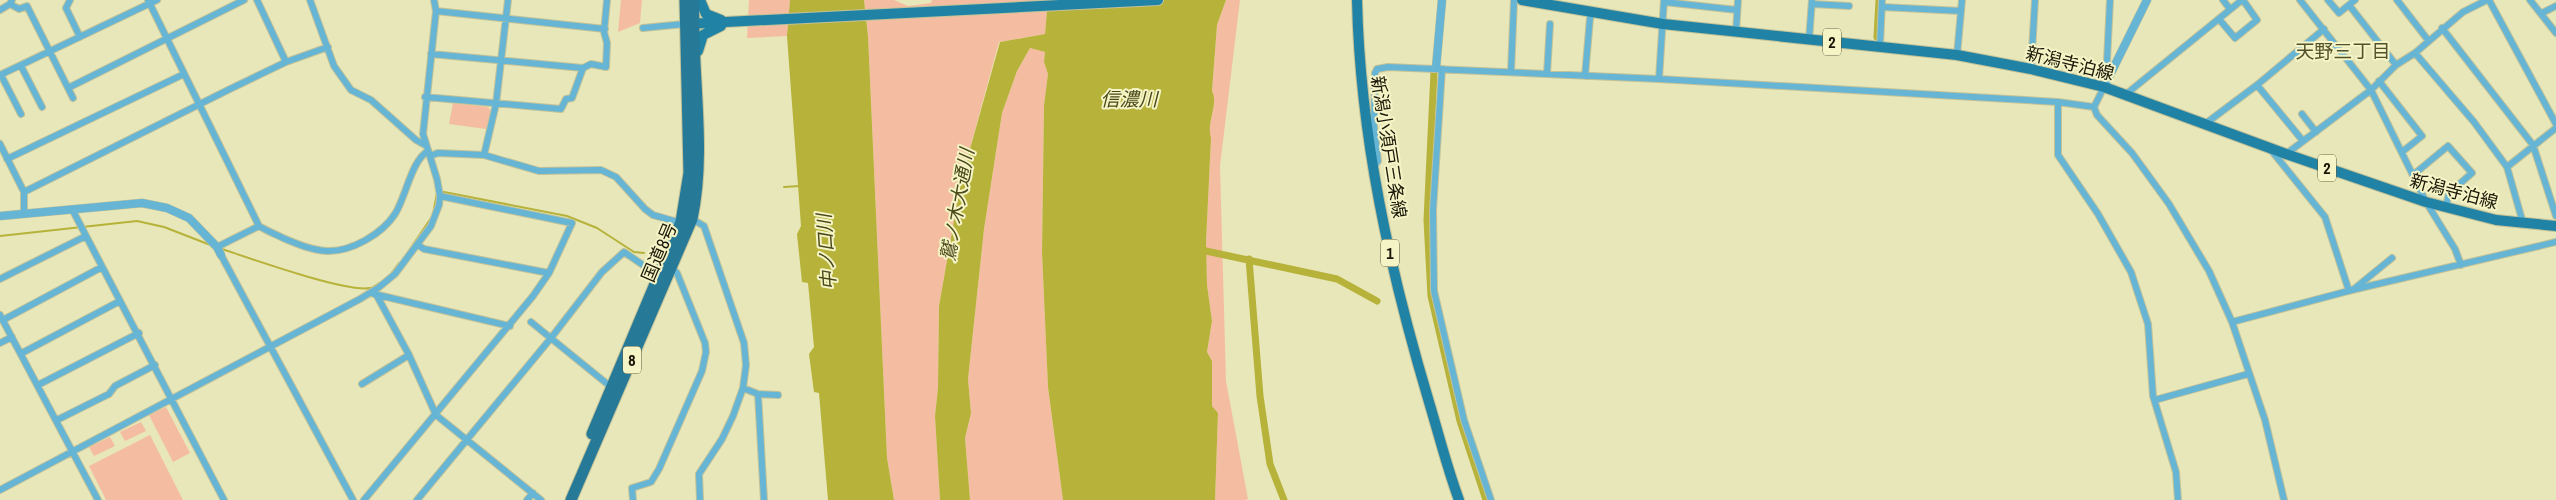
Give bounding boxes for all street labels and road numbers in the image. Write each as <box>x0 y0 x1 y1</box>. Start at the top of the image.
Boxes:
road number: 2 <box>1823 28 1841 56</box>
street label: 新潟寺泊線 <box>2023 40 2117 86</box>
street label: 新潟小須戸三条線 <box>1365 74 1413 220</box>
road number: 2 <box>2318 154 2336 182</box>
street label: 新潟寺泊線 <box>2407 167 2501 215</box>
street label: 国道8号 <box>635 218 683 286</box>
road number: 1 <box>1381 240 1399 266</box>
road number: 8 <box>623 346 641 374</box>

